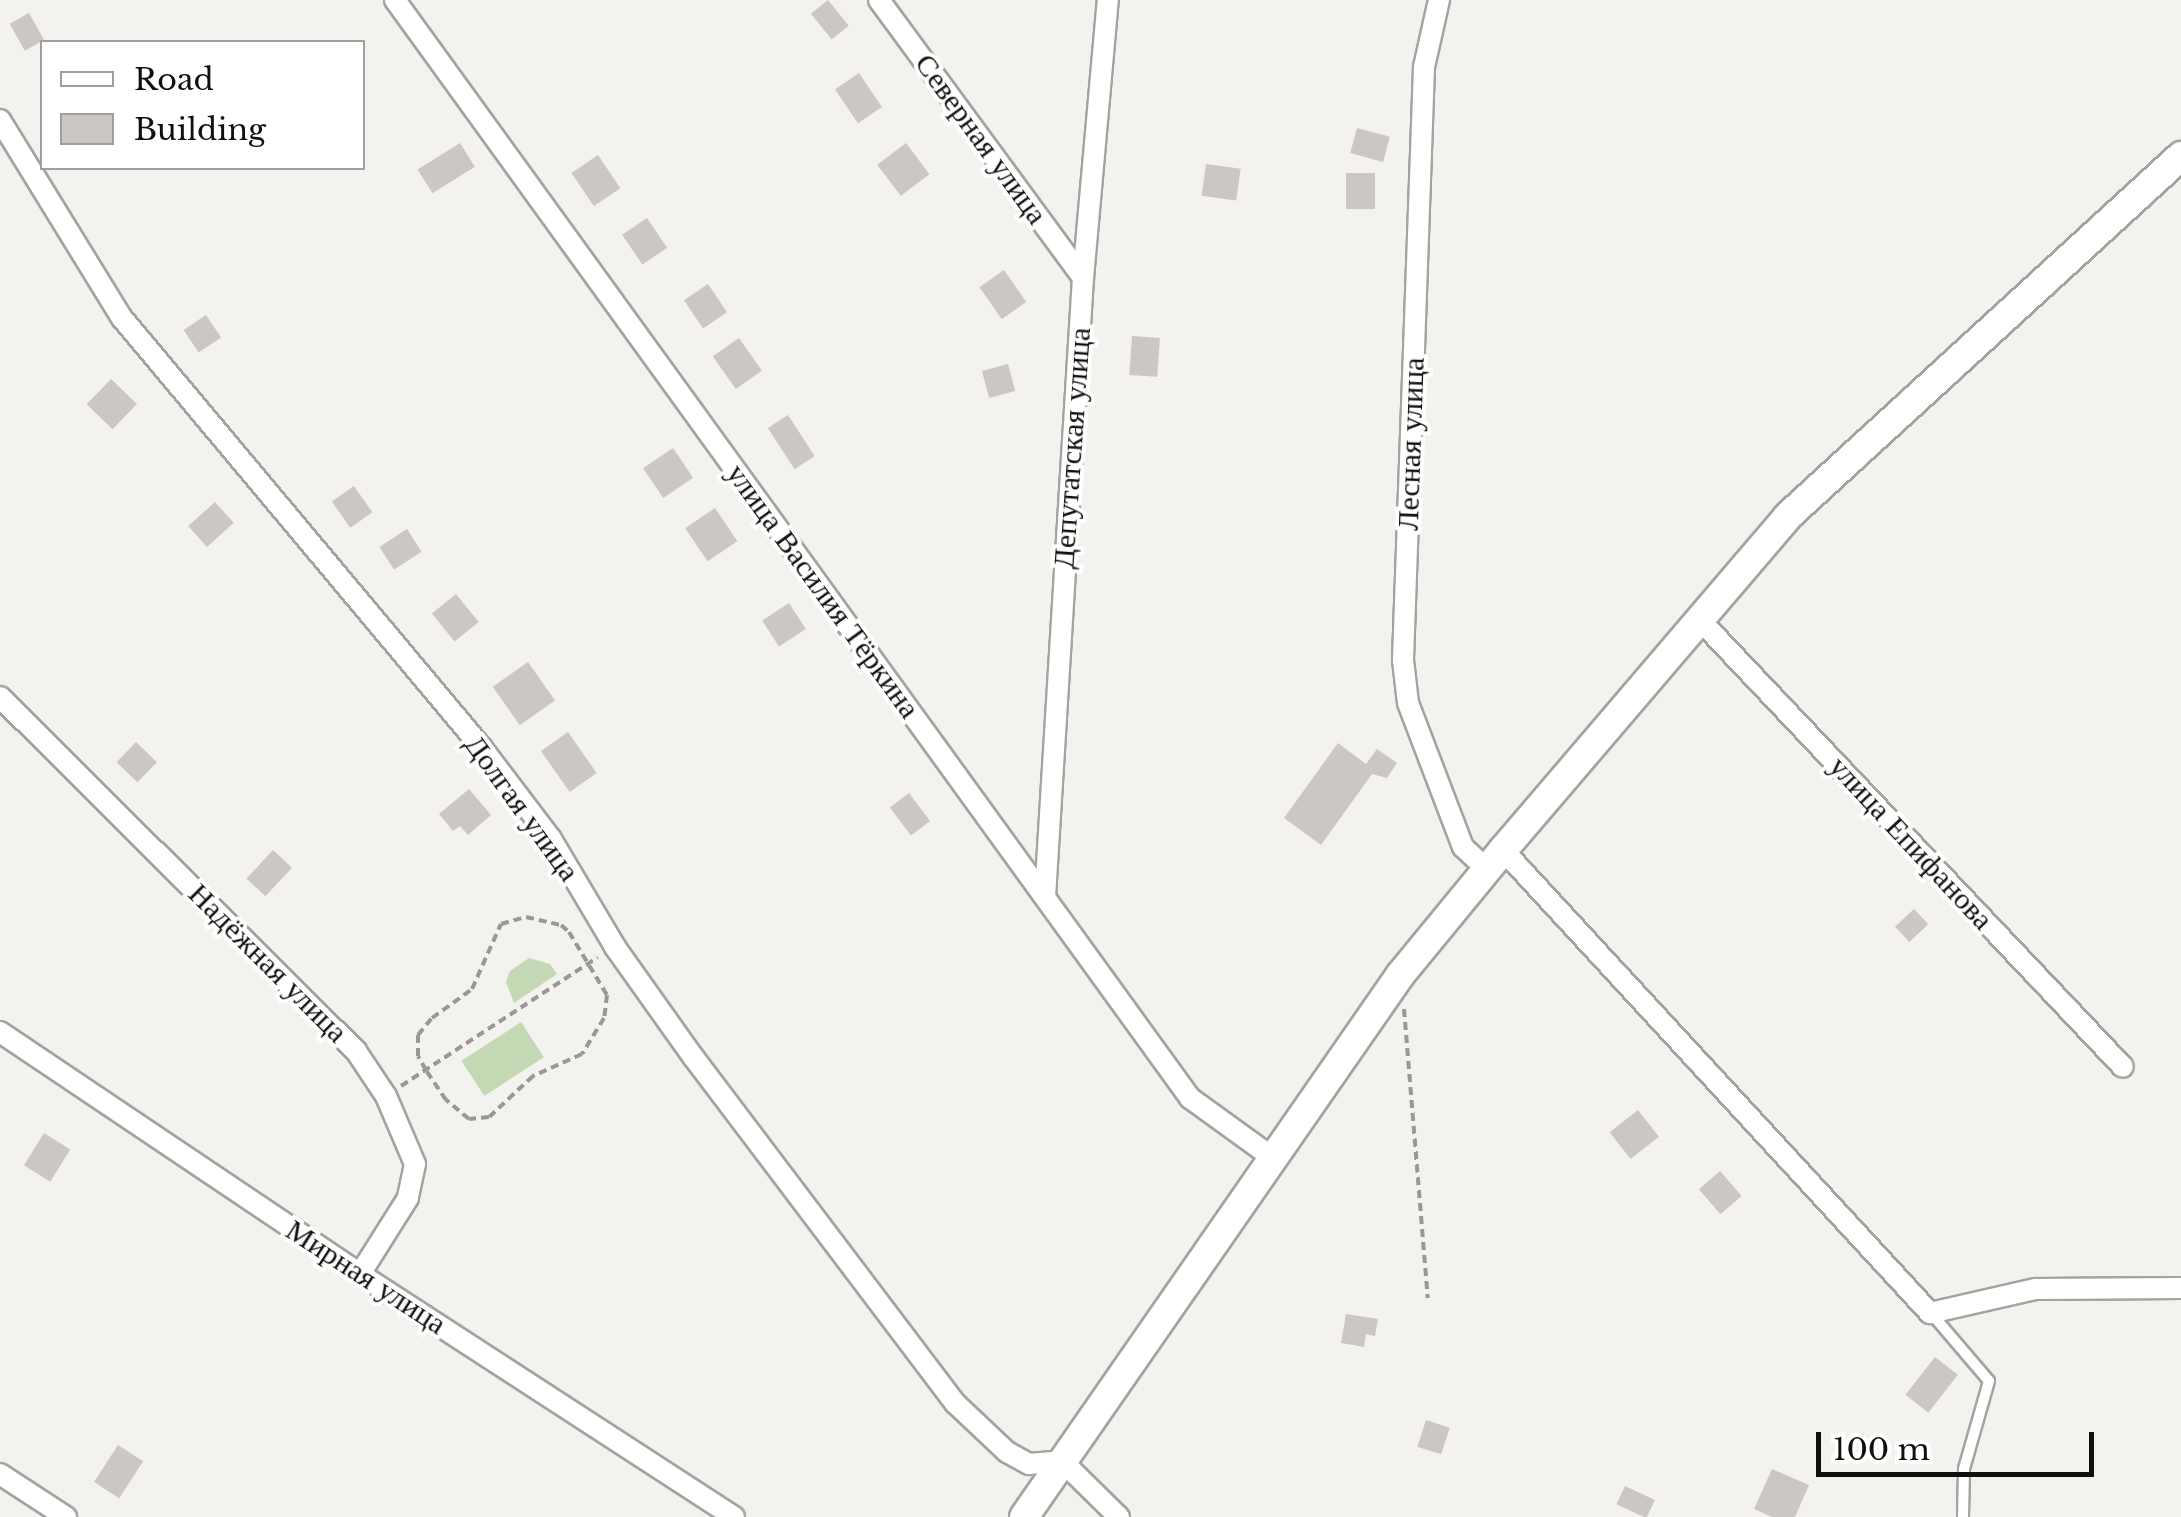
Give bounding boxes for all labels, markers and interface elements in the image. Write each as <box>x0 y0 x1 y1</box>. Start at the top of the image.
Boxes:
legend <box>40 40 365 170</box>
street label: Северная улица <box>907 47 1055 231</box>
text: Road <box>134 61 214 98</box>
text: Building <box>134 111 266 148</box>
street label: Депутатская улица <box>1046 326 1098 570</box>
street label: Лесная улица <box>1390 357 1432 531</box>
street label: улица Василия Тёркина <box>719 457 927 725</box>
street label: Долгая улица <box>457 728 587 888</box>
street label: улица Епифанова <box>1821 749 2001 937</box>
street label: Надёжная улица <box>181 876 355 1050</box>
street label: Мирная улица <box>279 1212 453 1342</box>
scale bar <box>1821 1412 2098 1474</box>
text: 100 m <box>1833 1431 1930 1468</box>

